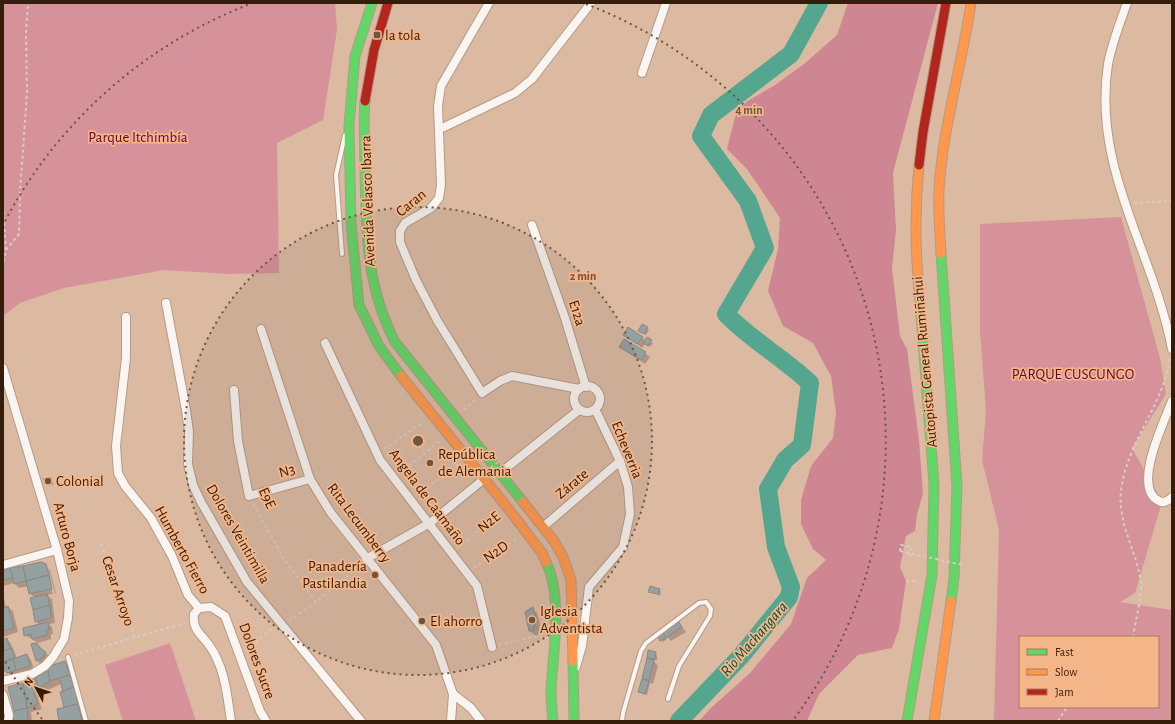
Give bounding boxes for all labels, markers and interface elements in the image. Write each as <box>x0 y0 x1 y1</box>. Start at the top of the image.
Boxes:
place label: la tola <box>385 28 421 43</box>
marker: la tola <box>372 30 382 40</box>
text: 4 min <box>735 104 763 116</box>
park label: Parque Itchimbía <box>88 130 188 145</box>
street label: Avenida Velasco Ibarra <box>358 135 378 267</box>
street label: Caran <box>393 187 429 219</box>
text: 2 min <box>570 270 596 282</box>
street label: Autopista General Rumiñahui <box>910 276 940 448</box>
street label: E12a <box>566 298 588 328</box>
park label: PARQUE CUSCUNGO <box>1012 367 1134 382</box>
street label: Echeverria <box>609 419 645 481</box>
centre of rings <box>411 434 425 448</box>
street label: Angela de Caamaño <box>386 446 468 548</box>
place label: República de Alemania <box>438 447 512 479</box>
marker: República de Alemania <box>425 458 435 468</box>
street label: N3 <box>277 462 297 480</box>
street label: Zárate <box>553 466 591 502</box>
place label: Colonial <box>56 474 104 489</box>
marker: Colonial <box>43 476 53 486</box>
street label: Rita Lecumberry <box>324 480 394 566</box>
street label: Dolores Veintimilla <box>203 482 273 586</box>
street label: E9E <box>256 485 278 511</box>
street label: Arturo Borja <box>51 501 83 573</box>
street label: Humberto Fierro <box>152 504 212 596</box>
street label: N2E <box>475 509 503 535</box>
street label: N2D <box>481 538 512 566</box>
street label: Cesar Arroyo <box>99 554 137 628</box>
place label: Panadería Pastilandia <box>302 559 367 591</box>
marker: Panadería Pastilandia <box>370 570 380 580</box>
water label: Rio Machangara <box>717 599 791 679</box>
place label: Iglesia Adventista <box>540 604 603 636</box>
place label: El ahorro <box>430 614 482 629</box>
marker: Iglesia Adventista <box>527 615 537 625</box>
marker: El ahorro <box>417 616 427 626</box>
street label: Dolores Sucre <box>236 621 278 701</box>
legend <box>1019 636 1159 708</box>
text: Fast <box>1055 646 1074 658</box>
text: Slow <box>1055 666 1077 678</box>
north arrow <box>16 668 56 708</box>
text: N <box>22 675 35 688</box>
text: Jam <box>1055 686 1074 698</box>

